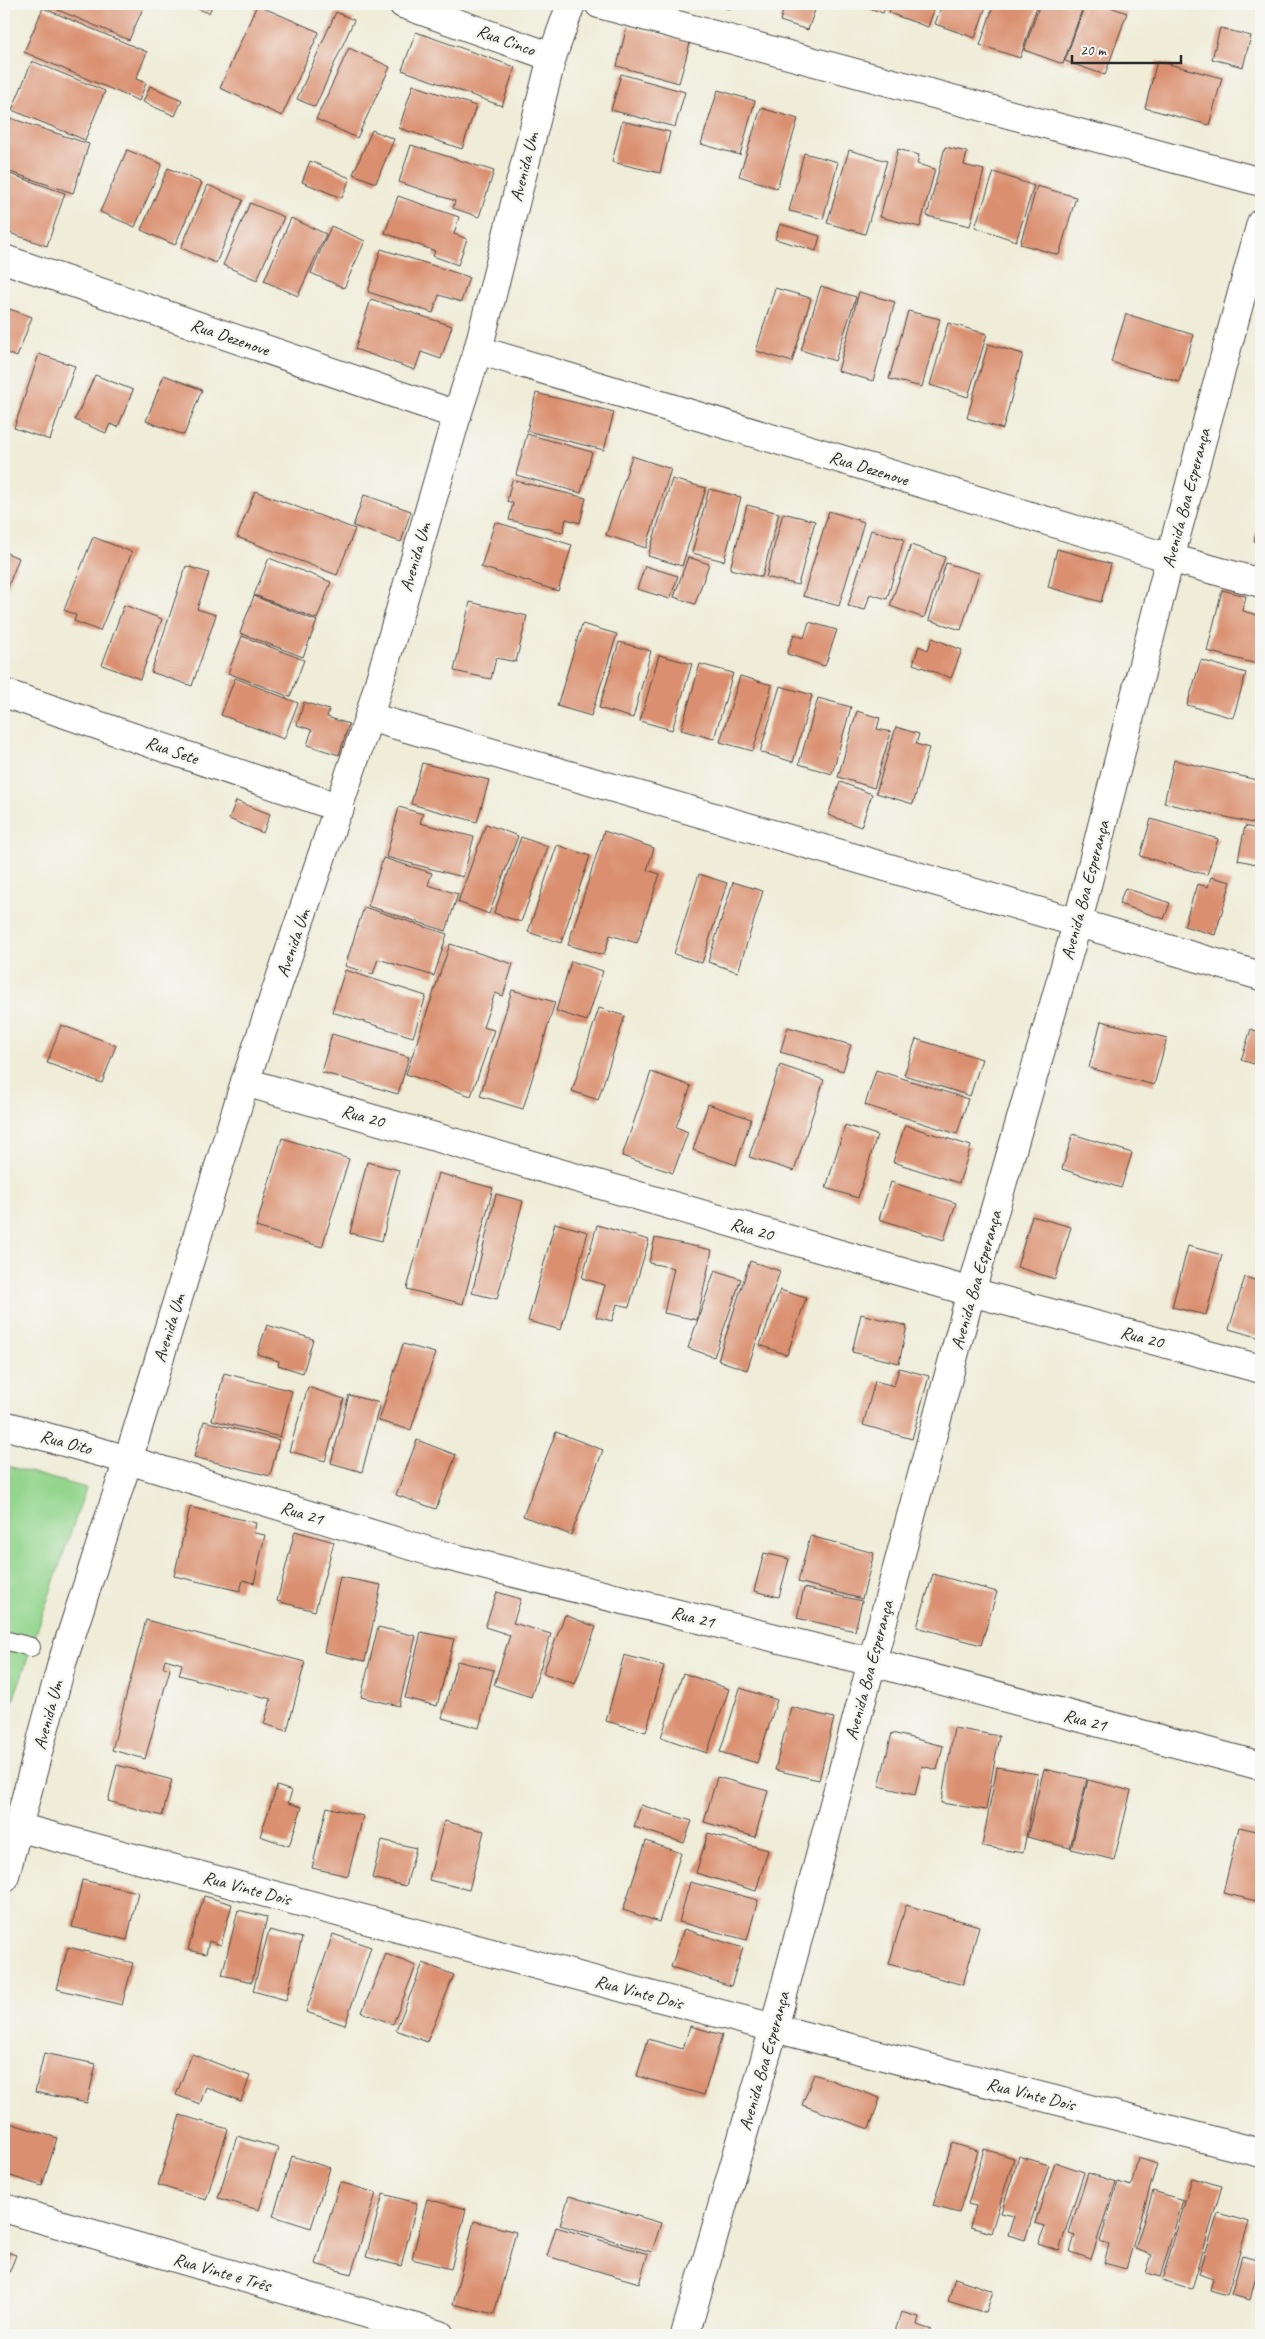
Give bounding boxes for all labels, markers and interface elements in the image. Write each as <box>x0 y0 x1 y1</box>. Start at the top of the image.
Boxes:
street label: Rua Cinco <box>474 19 540 61</box>
scale bar <box>1072 32 1181 64</box>
text: 20 m <box>1080 41 1107 60</box>
street label: Avenida Um <box>505 128 544 204</box>
street label: Rua Dezenove <box>188 313 273 361</box>
street label: Avenida Boa Esperança <box>1157 425 1215 570</box>
street label: Rua Dezenove <box>827 446 912 491</box>
street label: Avenida Um <box>395 518 436 594</box>
street label: Rua Sete <box>143 731 202 770</box>
street label: Avenida Boa Esperança <box>1056 817 1114 962</box>
street label: Avenida Um <box>271 904 315 980</box>
street label: Rua 20 <box>339 1099 389 1133</box>
street label: Avenida Boa Esperança <box>946 1207 1007 1352</box>
street label: Rua 20 <box>728 1212 778 1246</box>
street label: Avenida Um <box>148 1289 190 1365</box>
street label: Rua 20 <box>1118 1321 1168 1354</box>
street label: Rua Oito <box>38 1425 96 1460</box>
street label: Rua 21 <box>278 1496 327 1530</box>
street label: Avenida Boa Esperança <box>840 1597 898 1742</box>
street label: Rua 21 <box>669 1601 718 1633</box>
street label: Avenida Um <box>28 1676 68 1752</box>
street label: Rua 21 <box>1061 1704 1110 1736</box>
street label: Rua Vinte Dois <box>201 1866 295 1911</box>
street label: Rua Vinte Dois <box>593 1970 687 2015</box>
street label: Avenida Boa Esperança <box>734 1988 795 2133</box>
street label: Rua Vinte Dois <box>985 2072 1079 2116</box>
street label: Rua Vinte e Três <box>171 2248 275 2297</box>

